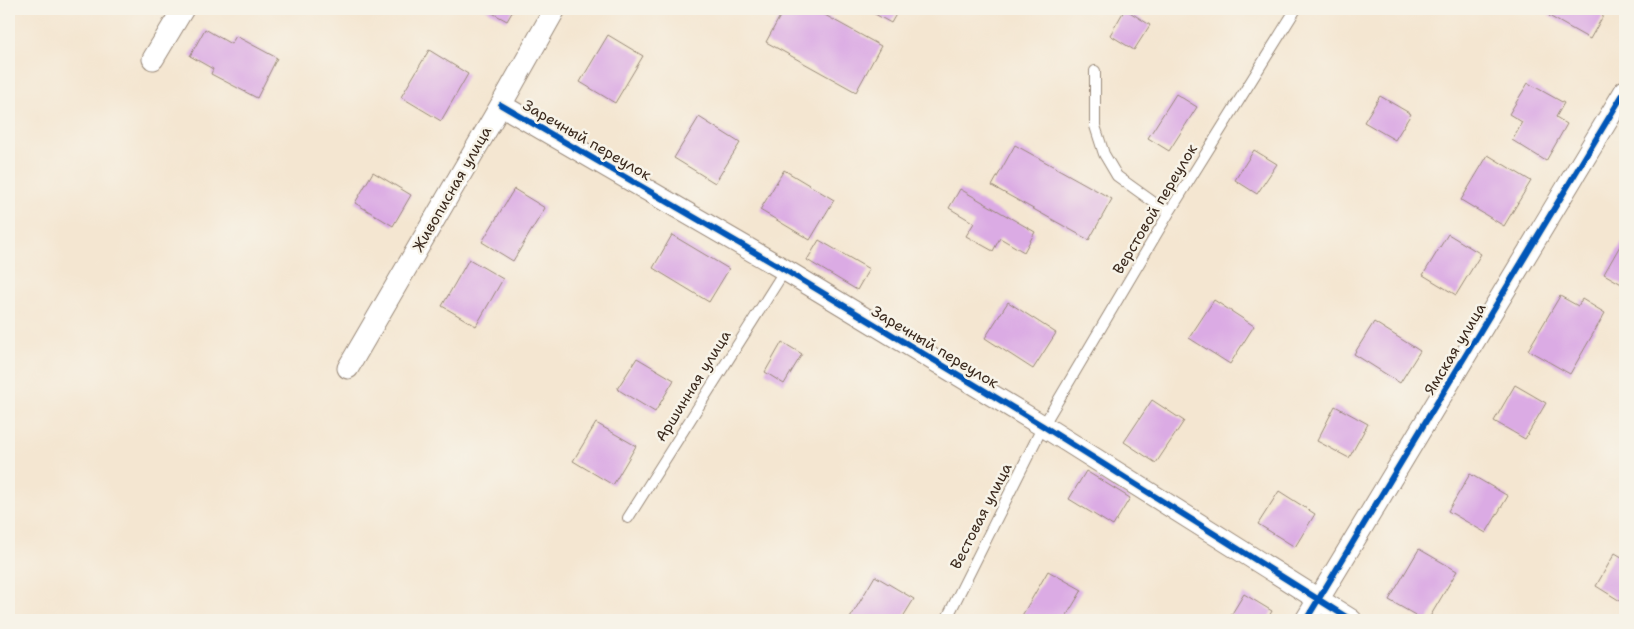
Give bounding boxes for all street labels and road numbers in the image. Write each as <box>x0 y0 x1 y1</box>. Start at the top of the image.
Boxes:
street label: Заречный переулок <box>519 95 655 185</box>
street label: Живописная улица <box>408 122 496 255</box>
street label: Верстовой переулок <box>1108 140 1202 278</box>
street label: Ямская улица <box>1420 299 1491 399</box>
street label: Заречный переулок <box>868 301 1002 393</box>
street label: Аршинная улица <box>651 326 736 445</box>
street label: Вестовая улица <box>946 459 1017 572</box>

